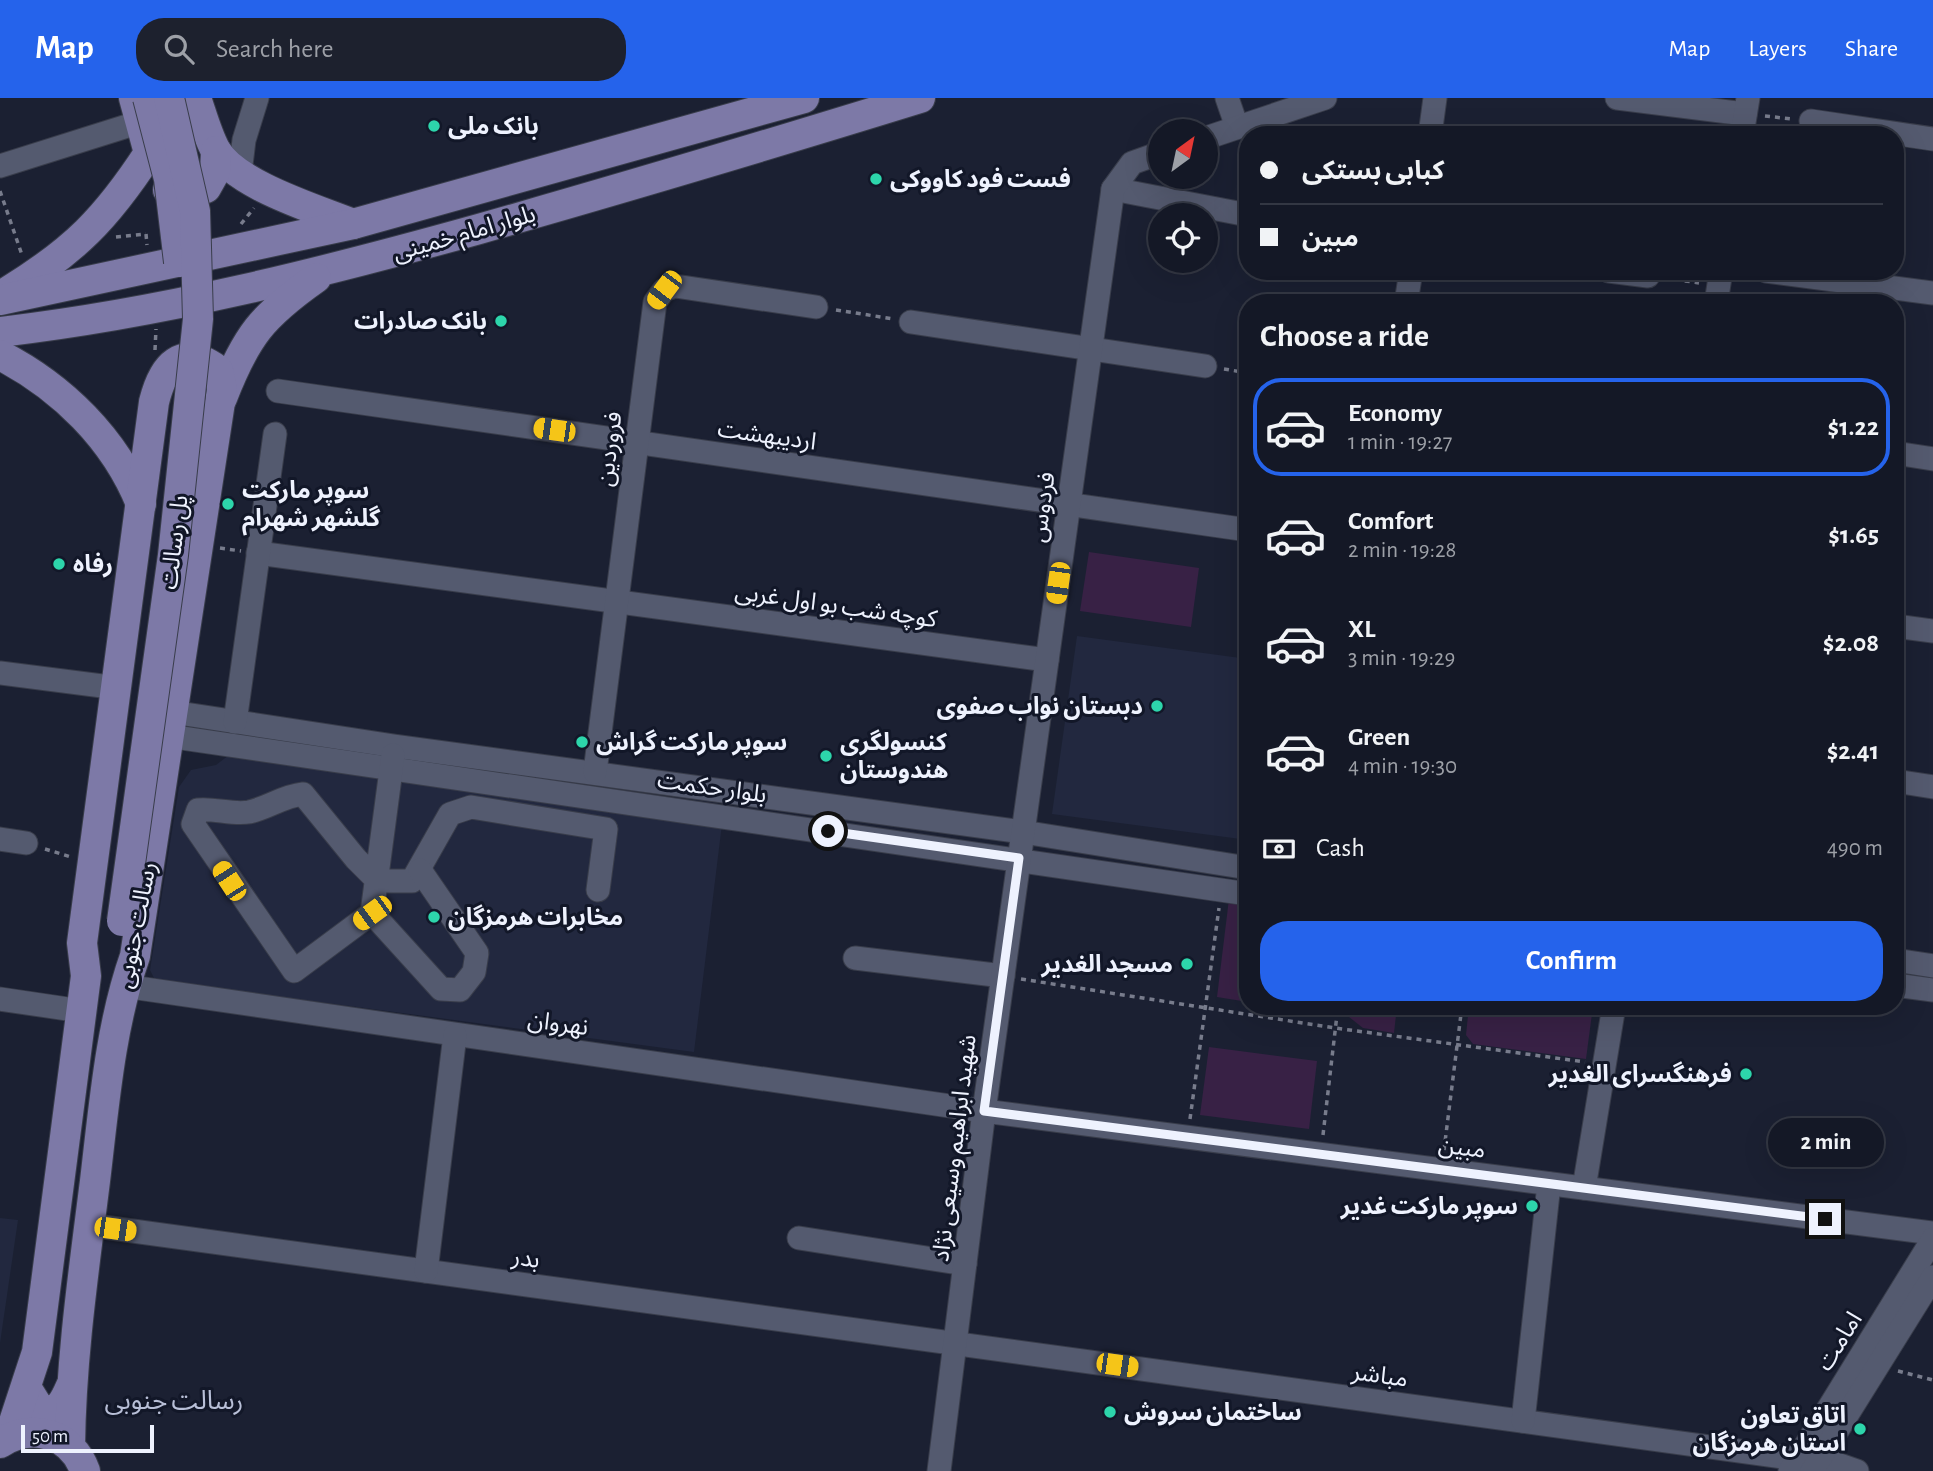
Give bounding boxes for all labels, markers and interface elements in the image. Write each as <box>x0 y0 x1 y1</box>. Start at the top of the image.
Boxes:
search box <box>136 18 626 81</box>
icon: search <box>160 30 198 68</box>
text: Map <box>35 32 94 65</box>
text: Search here <box>216 36 334 62</box>
text: Map <box>1668 37 1710 61</box>
text: Layers <box>1748 37 1807 61</box>
text: Share <box>1845 37 1898 61</box>
place label: بانک ملی <box>448 115 539 140</box>
marker: بانک ملی <box>426 118 442 134</box>
north arrow <box>1148 119 1218 189</box>
map controls <box>1148 119 1218 273</box>
text: کبابی بستکی <box>1302 158 1444 184</box>
place label: فست فود کاووکی <box>890 167 1071 193</box>
marker: فست فود کاووکی <box>868 171 884 187</box>
street label: بلوار امام خمینی <box>390 202 540 271</box>
button: locate <box>1148 203 1218 273</box>
text: مبین <box>1302 225 1359 251</box>
car <box>643 267 686 313</box>
place label: بانک صادرات <box>354 310 487 335</box>
marker: بانک صادرات <box>493 313 509 329</box>
text: Choose a ride <box>1260 320 1429 352</box>
icon: car <box>1264 396 1327 459</box>
text: Economy <box>1348 400 1442 426</box>
street label: فروردین <box>593 410 627 488</box>
text: $1.22 <box>1827 414 1879 440</box>
car <box>532 417 577 443</box>
street label: اردیبهشت <box>716 417 818 456</box>
text: 1 min · 19:27 <box>1348 431 1452 454</box>
street label: فردوس <box>1026 470 1061 544</box>
place label: سوپر مارکت گلشهر شهرام <box>242 479 381 536</box>
street label: پل رسالت <box>157 493 195 591</box>
marker: سوپر مارکت گلشهر شهرام <box>220 496 236 512</box>
icon: car <box>1264 504 1327 567</box>
text: Comfort <box>1348 508 1433 534</box>
text: $1.65 <box>1828 522 1879 548</box>
text: 2 min · 19:28 <box>1348 539 1456 562</box>
place label: رفاه <box>73 552 113 578</box>
marker: رفاه <box>51 556 67 572</box>
car <box>1045 561 1072 605</box>
street label: کوچه شب بو اول غربی <box>733 580 940 634</box>
icon: car <box>1264 612 1327 675</box>
text: XL <box>1348 616 1375 642</box>
text: $2.08 <box>1823 630 1879 656</box>
text: 3 min · 19:29 <box>1348 647 1455 670</box>
place label: دبستان نواب صفوی <box>936 695 1143 721</box>
marker: دبستان نواب صفوی <box>1149 698 1165 714</box>
icon: car <box>1264 720 1327 783</box>
text: Green <box>1348 724 1410 750</box>
place label: سوپر مارکت گراش <box>596 729 787 758</box>
place label: کنسولگری هندوستان <box>840 729 948 784</box>
marker: سوپر مارکت گراش <box>574 734 590 750</box>
text: $2.41 <box>1827 738 1879 764</box>
marker: کنسولگری هندوستان <box>818 748 834 764</box>
text: 4 min · 19:30 <box>1348 755 1457 778</box>
street label: بلوار حکمت <box>656 768 768 809</box>
route start <box>812 815 844 847</box>
icon: cash <box>1260 830 1298 868</box>
text: Cash <box>1316 835 1365 861</box>
text: 490 m <box>1827 837 1883 860</box>
car <box>209 858 250 904</box>
street label: رسالت جنوبی <box>113 860 162 991</box>
car <box>349 892 396 934</box>
place label: مخابرات هرمزگان <box>448 904 623 931</box>
marker: مخابرات هرمزگان <box>426 909 442 925</box>
button: Confirm <box>1260 921 1883 1001</box>
place label: مسجد الغدیر <box>1041 953 1173 978</box>
marker: مسجد الغدیر <box>1179 956 1195 972</box>
street label: نهروان <box>526 1008 590 1041</box>
street label: شهید ابراهیم وسیعی نژاد <box>929 1033 985 1264</box>
place label: فرهنگسرای الغدیر <box>1548 1061 1732 1088</box>
marker: فرهنگسرای الغدیر <box>1738 1066 1754 1082</box>
callout: 2 min <box>1767 1118 1883 1166</box>
text: 2 min <box>1800 1131 1852 1154</box>
street label: مبین <box>1437 1133 1487 1163</box>
place label: سوپر مارکت غدیر <box>1340 1195 1518 1222</box>
marker: سوپر مارکت غدیر <box>1524 1198 1540 1214</box>
route end <box>1809 1203 1841 1235</box>
car <box>93 1216 138 1242</box>
street label: بدر <box>509 1245 541 1274</box>
street label: امامت <box>1813 1308 1867 1375</box>
car <box>1095 1352 1140 1378</box>
street label: مباشر <box>1349 1360 1409 1393</box>
district label: رسالت جنوبی <box>105 1388 243 1415</box>
place label: ساختمان سروش <box>1124 1401 1302 1426</box>
marker: ساختمان سروش <box>1102 1404 1118 1420</box>
place label: اتاق تعاون استان هرمزگان <box>1692 1404 1846 1457</box>
marker: اتاق تعاون استان هرمزگان <box>1852 1421 1868 1437</box>
scale bar <box>21 1422 154 1454</box>
text: 50 m <box>32 1427 68 1446</box>

